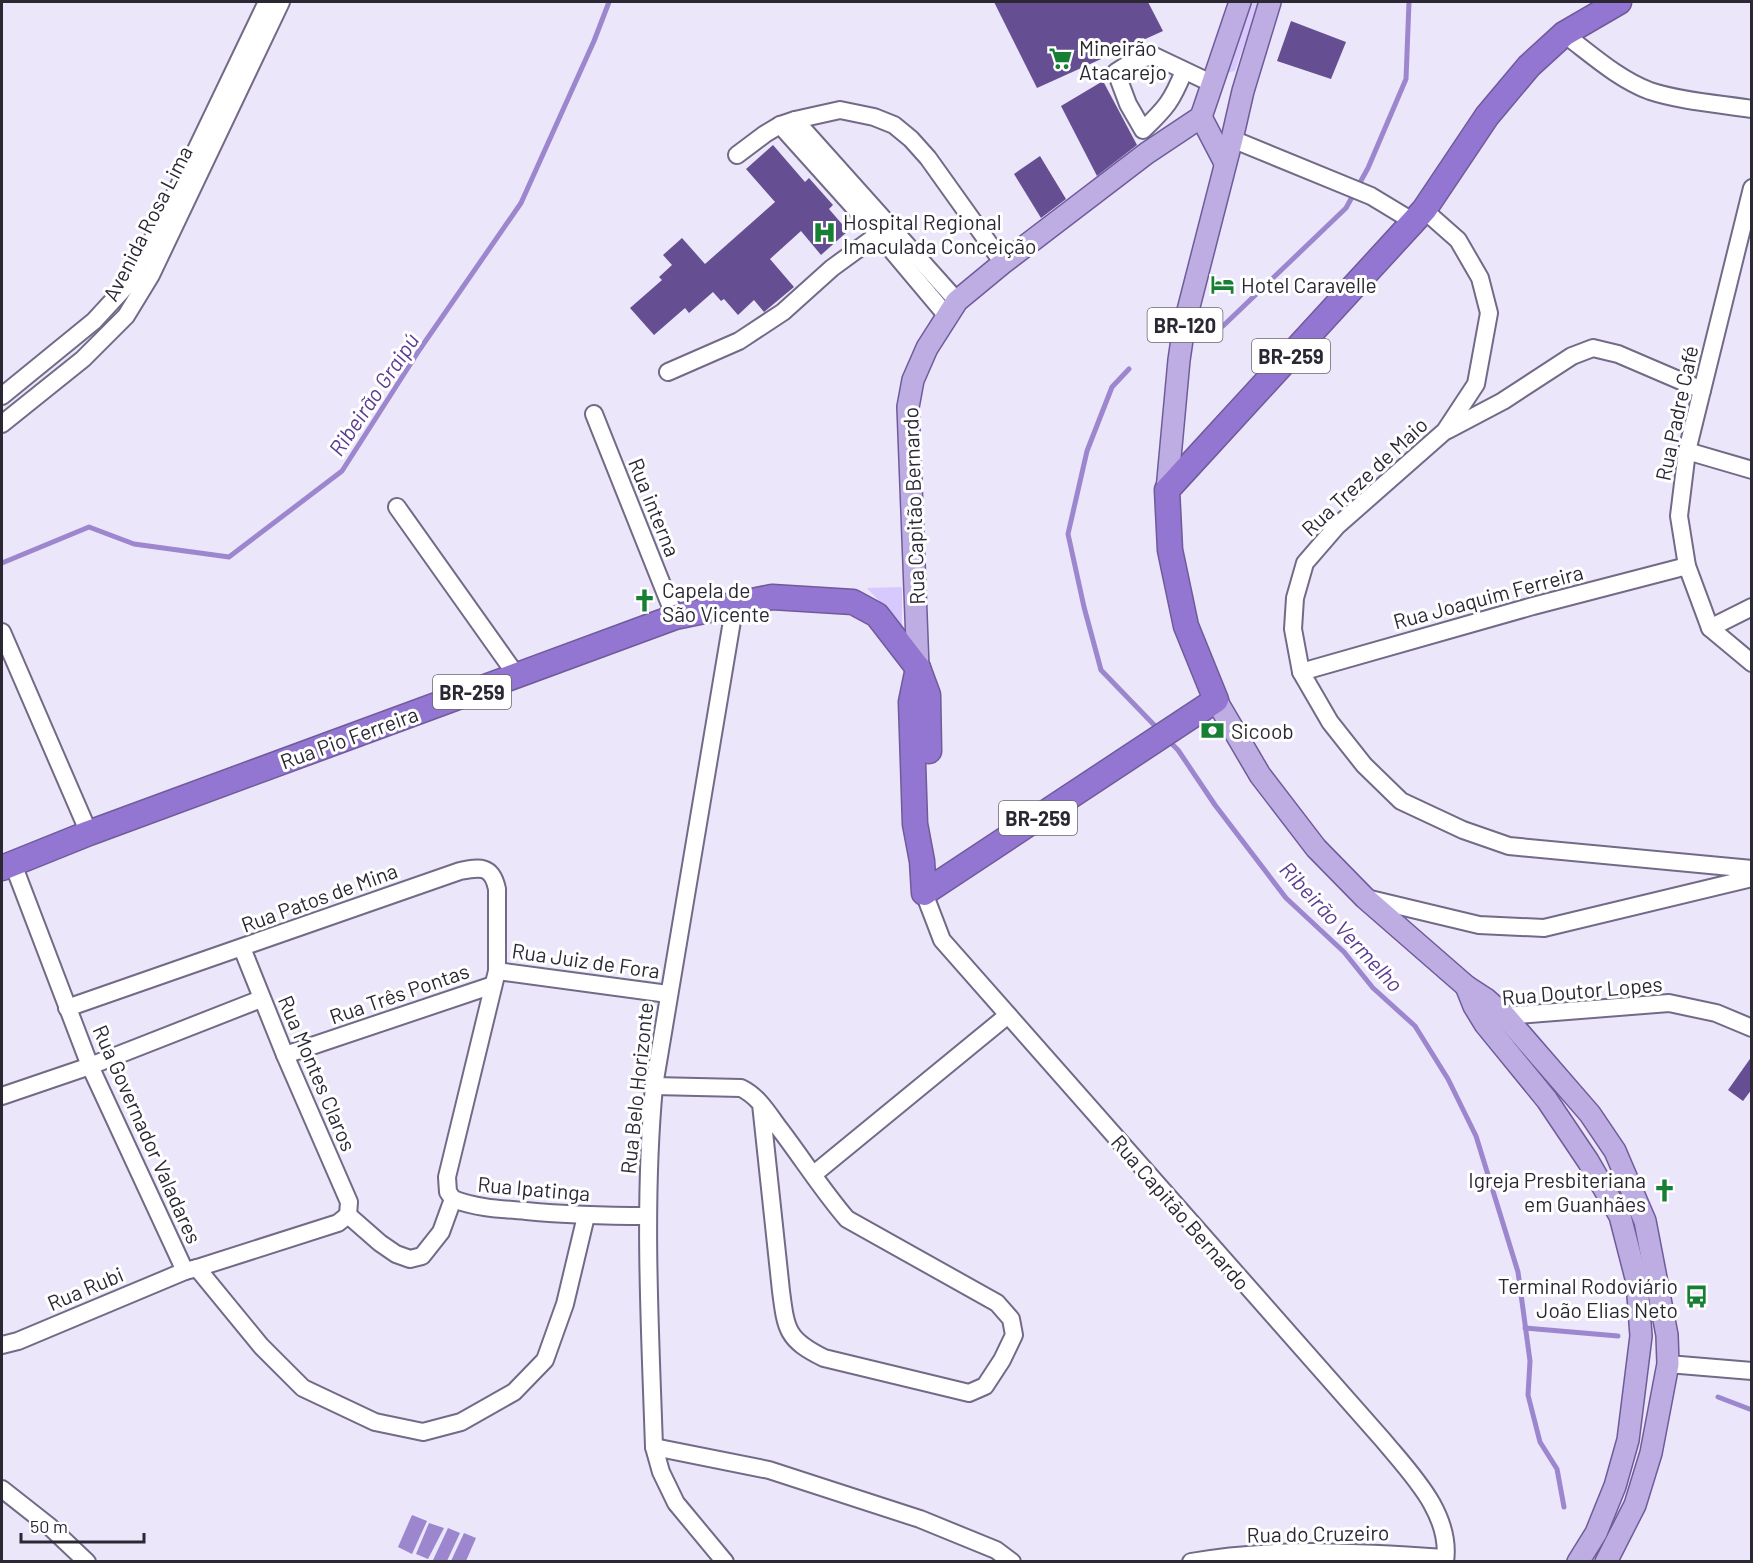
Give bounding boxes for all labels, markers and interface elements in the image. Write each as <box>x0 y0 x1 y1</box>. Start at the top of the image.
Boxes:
place label: Mineirão Atacarejo <box>1079 35 1167 84</box>
supermarket icon: Mineirão Atacarejo <box>1048 46 1074 72</box>
street label: Avenida Rosa Lima <box>97 141 197 305</box>
place label: Hospital Regional Imaculada Conceição <box>843 209 1036 258</box>
hospital icon: Hospital Regional Imaculada Conceição <box>812 220 838 246</box>
hotel icon: Hotel Caravelle <box>1210 271 1236 297</box>
place label: Hotel Caravelle <box>1241 272 1377 297</box>
road number: BR-120 <box>1148 308 1222 342</box>
water label: Ribeirão Graipú <box>322 328 424 460</box>
road number: BR-259 <box>1252 339 1330 373</box>
street label: Rua Padre Café <box>1649 343 1703 483</box>
street label: Rua Capitão Bernardo <box>897 407 929 605</box>
street label: Rua Treze de Maio <box>1296 411 1432 541</box>
street label: Rua interna <box>624 454 686 560</box>
street label: Rua Joaquim Ferreira <box>1390 559 1586 633</box>
place label: Capela de São Vicente <box>662 577 770 626</box>
church icon: Capela de São Vicente <box>631 588 657 614</box>
road number: BR-259 <box>433 675 511 709</box>
street label: Rua Pio Ferreira <box>277 700 421 774</box>
bank icon: Sicoob <box>1200 717 1226 743</box>
place label: Sicoob <box>1231 718 1294 743</box>
road number: BR-259 <box>999 801 1077 835</box>
water label: Ribeirão Vermelho <box>1275 855 1409 997</box>
street label: Rua Patos de Mina <box>237 857 401 937</box>
street label: Rua Juiz de Fora <box>510 937 662 983</box>
street label: Rua Três Pontas <box>326 957 472 1029</box>
street label: Rua Doutor Lopes <box>1501 971 1663 1009</box>
street label: Rua Montes Claros <box>274 991 362 1155</box>
street label: Rua Belo Horizonte <box>615 1001 657 1175</box>
street label: Rua Governador Valadares <box>88 1021 208 1247</box>
street label: Rua Capitão Bernardo <box>1107 1129 1255 1295</box>
place label: Igreja Presbiteriana em Guanhães <box>1468 1167 1646 1216</box>
street label: Rua Ipatinga <box>477 1171 591 1205</box>
church icon: Igreja Presbiteriana em Guanhães <box>1651 1178 1677 1204</box>
street label: Rua Rubi <box>43 1261 127 1315</box>
place label: Terminal Rodoviário João Elias Neto <box>1498 1273 1678 1322</box>
bus stop icon: Terminal Rodoviário João Elias Neto <box>1683 1284 1709 1310</box>
scale bar <box>21 1506 144 1544</box>
text: 50 m <box>30 1515 68 1537</box>
street label: Rua do Cruzeiro <box>1246 1519 1390 1547</box>

